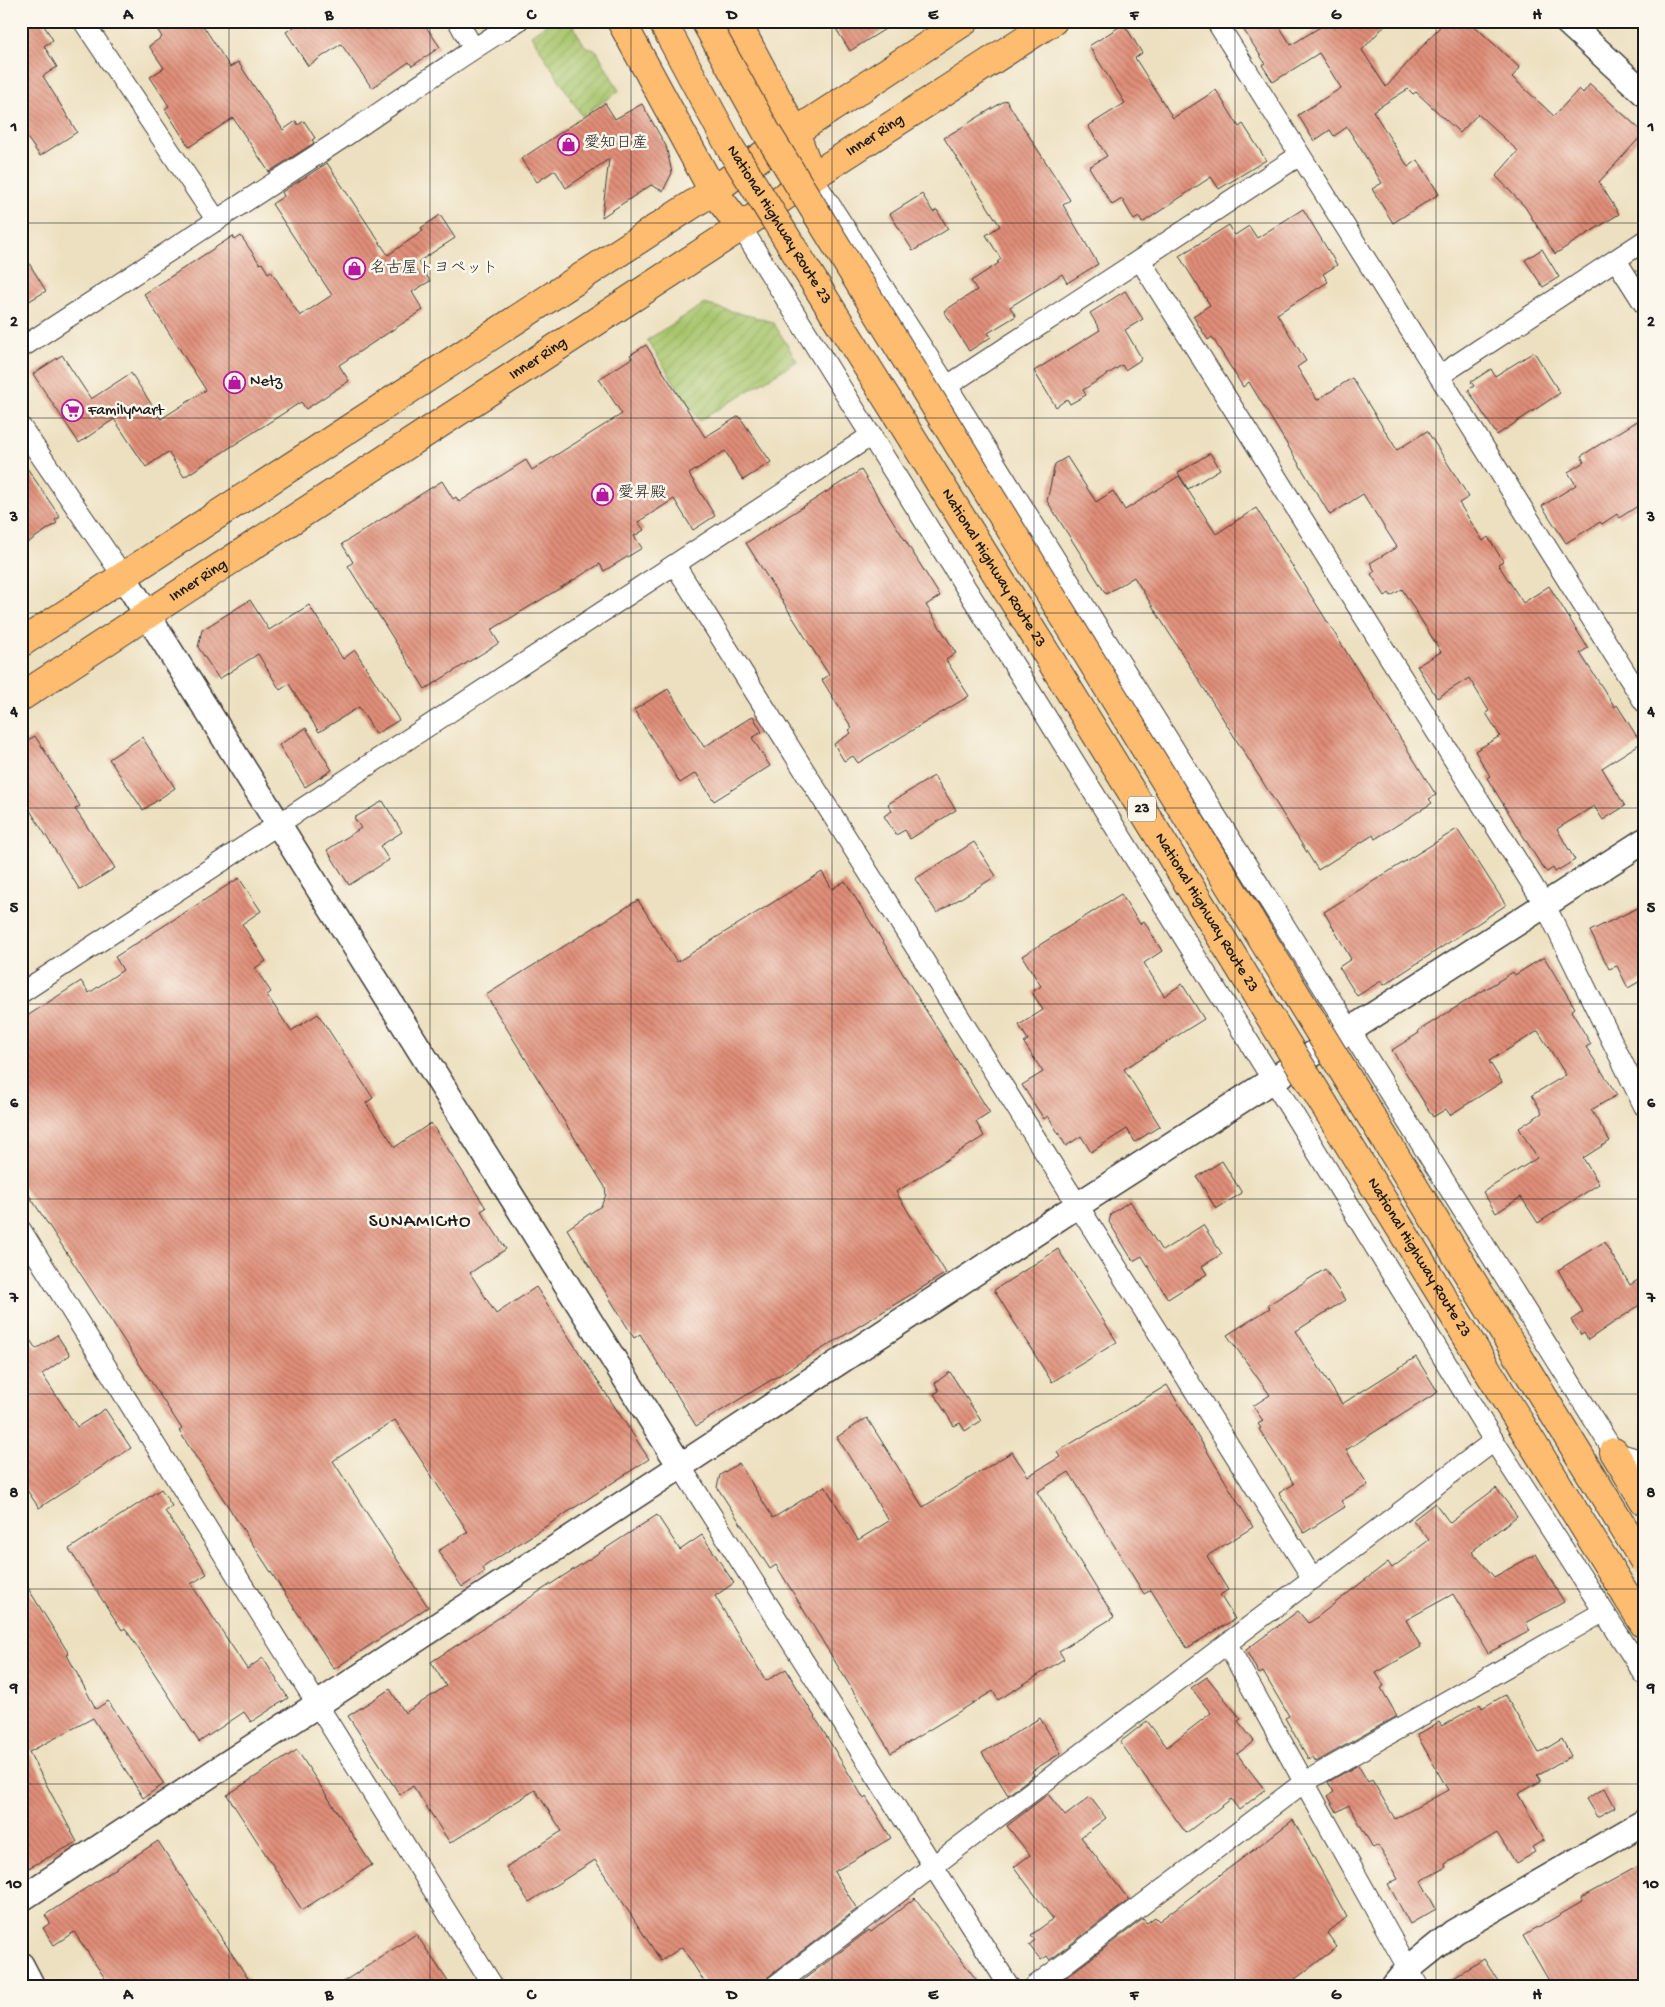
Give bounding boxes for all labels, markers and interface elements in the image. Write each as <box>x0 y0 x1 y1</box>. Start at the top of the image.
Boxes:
text: A <box>122 7 134 26</box>
text: B <box>324 7 334 26</box>
text: C <box>526 7 537 26</box>
text: D <box>725 7 738 26</box>
text: E <box>928 7 939 26</box>
text: F <box>1129 7 1140 26</box>
text: G <box>1331 7 1342 26</box>
text: H <box>1532 7 1542 26</box>
street label: Inner Ring <box>843 110 908 162</box>
text: 1 <box>10 119 17 138</box>
text: 1 <box>1647 119 1654 138</box>
shop icon: 愛知日産 <box>556 132 580 156</box>
place label: 愛知日産 <box>584 134 648 154</box>
street label: National Highway Route 23 <box>722 142 835 308</box>
shop icon: 名古屋トヨペット <box>342 257 366 281</box>
place label: 名古屋トヨペット <box>370 259 498 279</box>
text: 2 <box>10 314 18 333</box>
text: 2 <box>1647 314 1655 333</box>
street label: Inner Ring <box>506 333 571 385</box>
shop icon: Netz <box>222 370 246 394</box>
place label: Netz <box>250 373 283 392</box>
supermarket icon: FamilyMart <box>60 399 84 423</box>
place label: FamilyMart <box>87 402 165 421</box>
shop icon: 愛昇殿 <box>590 482 614 506</box>
place label: 愛昇殿 <box>618 484 666 504</box>
street label: National Highway Route 23 <box>936 485 1050 651</box>
text: 3 <box>9 509 18 528</box>
text: 3 <box>1646 509 1655 528</box>
street label: Inner Ring <box>166 555 231 607</box>
text: 4 <box>9 704 18 723</box>
text: 4 <box>1646 704 1655 723</box>
road number: 23 <box>1128 796 1156 822</box>
street label: National Highway Route 23 <box>1150 830 1262 996</box>
text: 5 <box>10 900 19 919</box>
text: 5 <box>1647 900 1656 919</box>
text: 6 <box>10 1095 19 1114</box>
text: 6 <box>1647 1095 1656 1114</box>
street label: National Highway Route 23 <box>1362 1175 1475 1341</box>
district label: SUNAMICHO <box>369 1211 471 1234</box>
text: 7 <box>9 1290 19 1309</box>
text: 7 <box>1646 1290 1656 1309</box>
text: 8 <box>10 1485 19 1504</box>
text: 8 <box>1647 1485 1656 1504</box>
text: 9 <box>9 1680 18 1699</box>
text: 9 <box>1646 1680 1655 1699</box>
text: 10 <box>5 1876 22 1895</box>
text: 10 <box>1642 1876 1659 1895</box>
text: A <box>122 1987 134 2006</box>
text: B <box>324 1987 334 2006</box>
text: C <box>526 1987 537 2006</box>
text: D <box>725 1987 738 2006</box>
text: E <box>928 1987 939 2006</box>
text: F <box>1129 1987 1140 2006</box>
text: G <box>1331 1987 1342 2006</box>
text: H <box>1532 1987 1542 2006</box>

